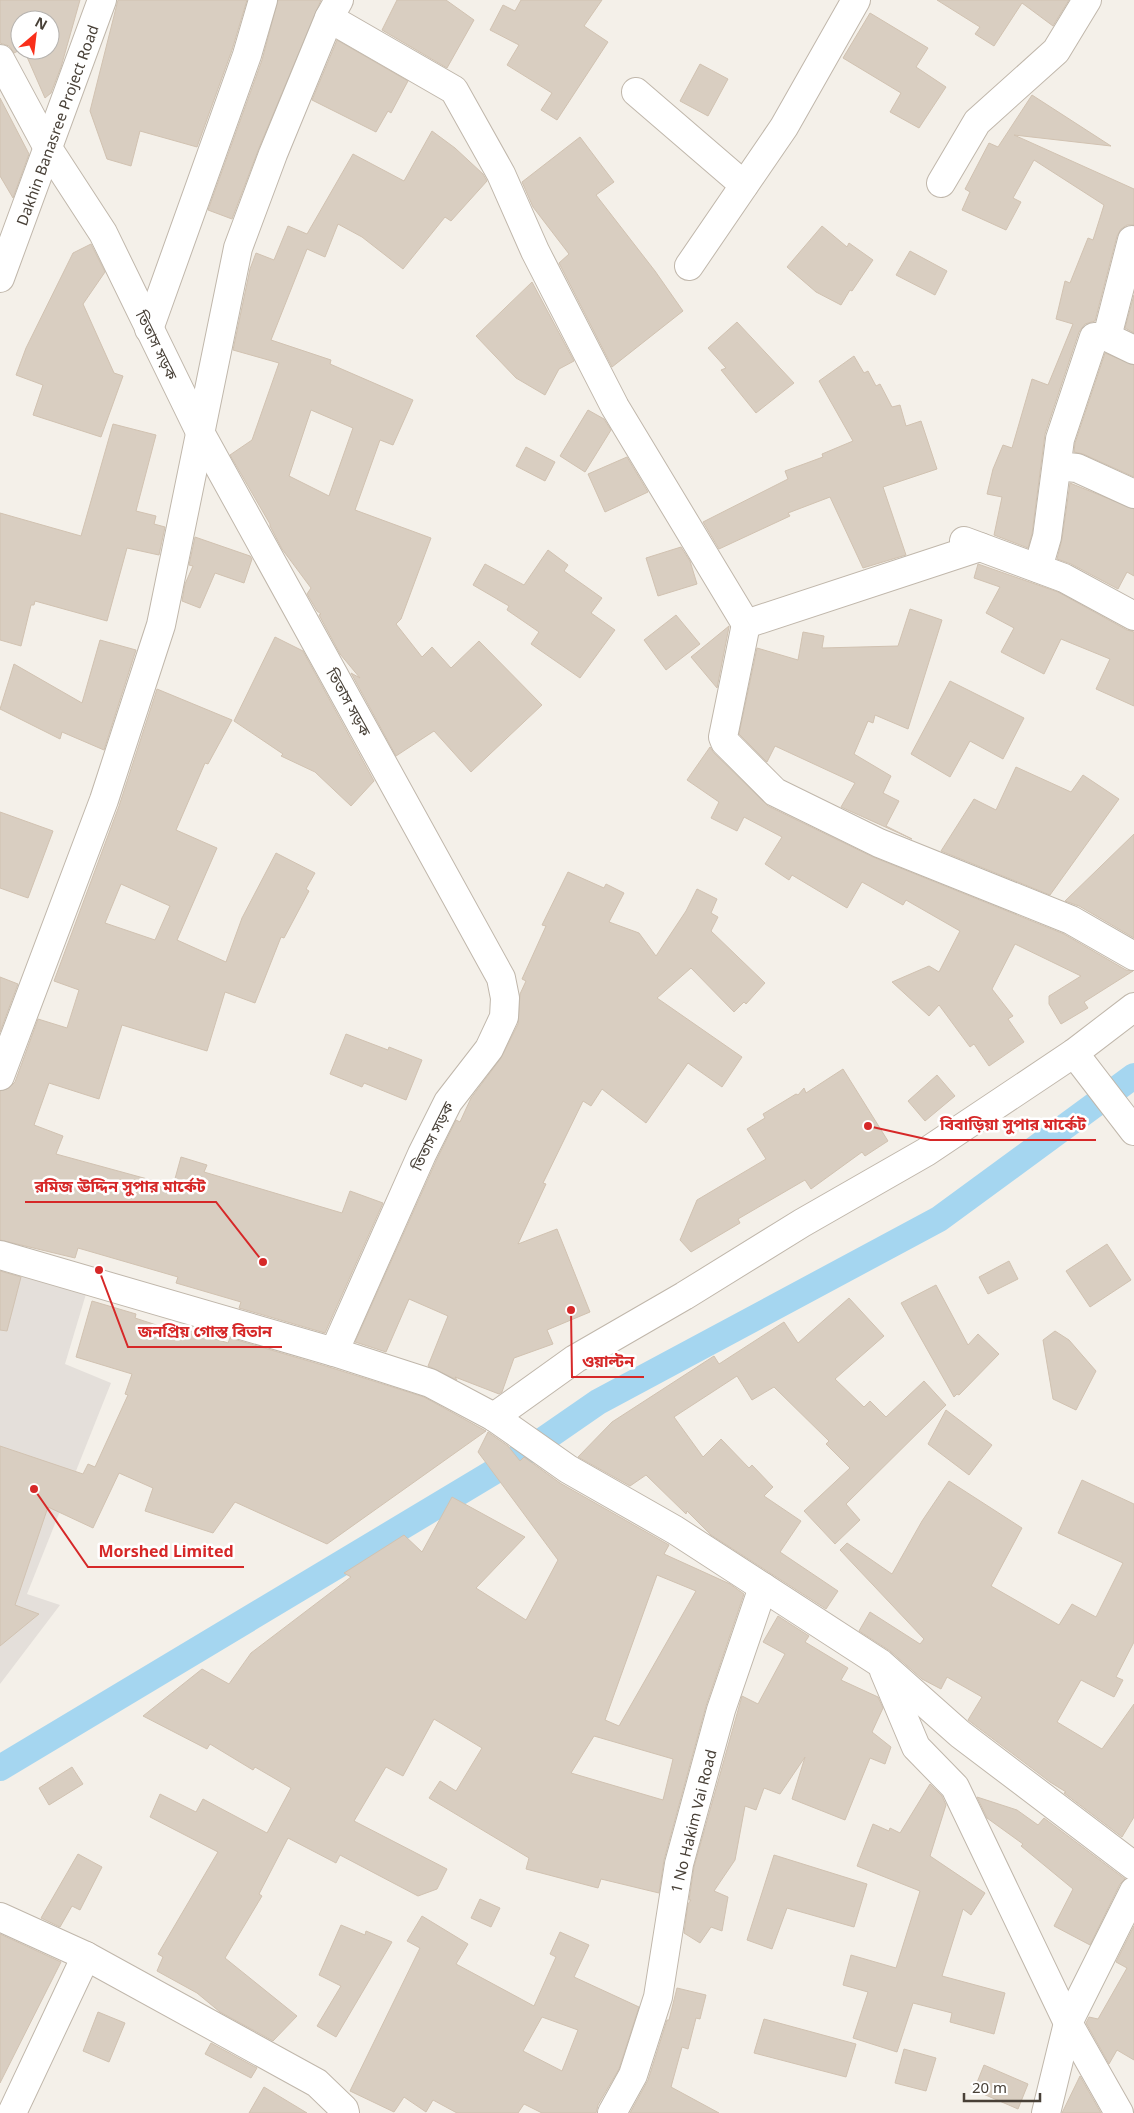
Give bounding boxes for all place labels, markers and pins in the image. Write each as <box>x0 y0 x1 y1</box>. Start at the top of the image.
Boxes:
callout: বিবাড়িয়া সুপার মার্কেট <box>930 1109 1096 1140</box>
callout: রমিজ ঊদ্দিন সুপার মার্কেট <box>25 1171 216 1202</box>
callout: জনপ্রিয় গোস্ত বিতান <box>128 1316 282 1347</box>
callout: ওয়াল্টন <box>572 1346 644 1377</box>
callout: Morshed Limited <box>88 1536 244 1567</box>

